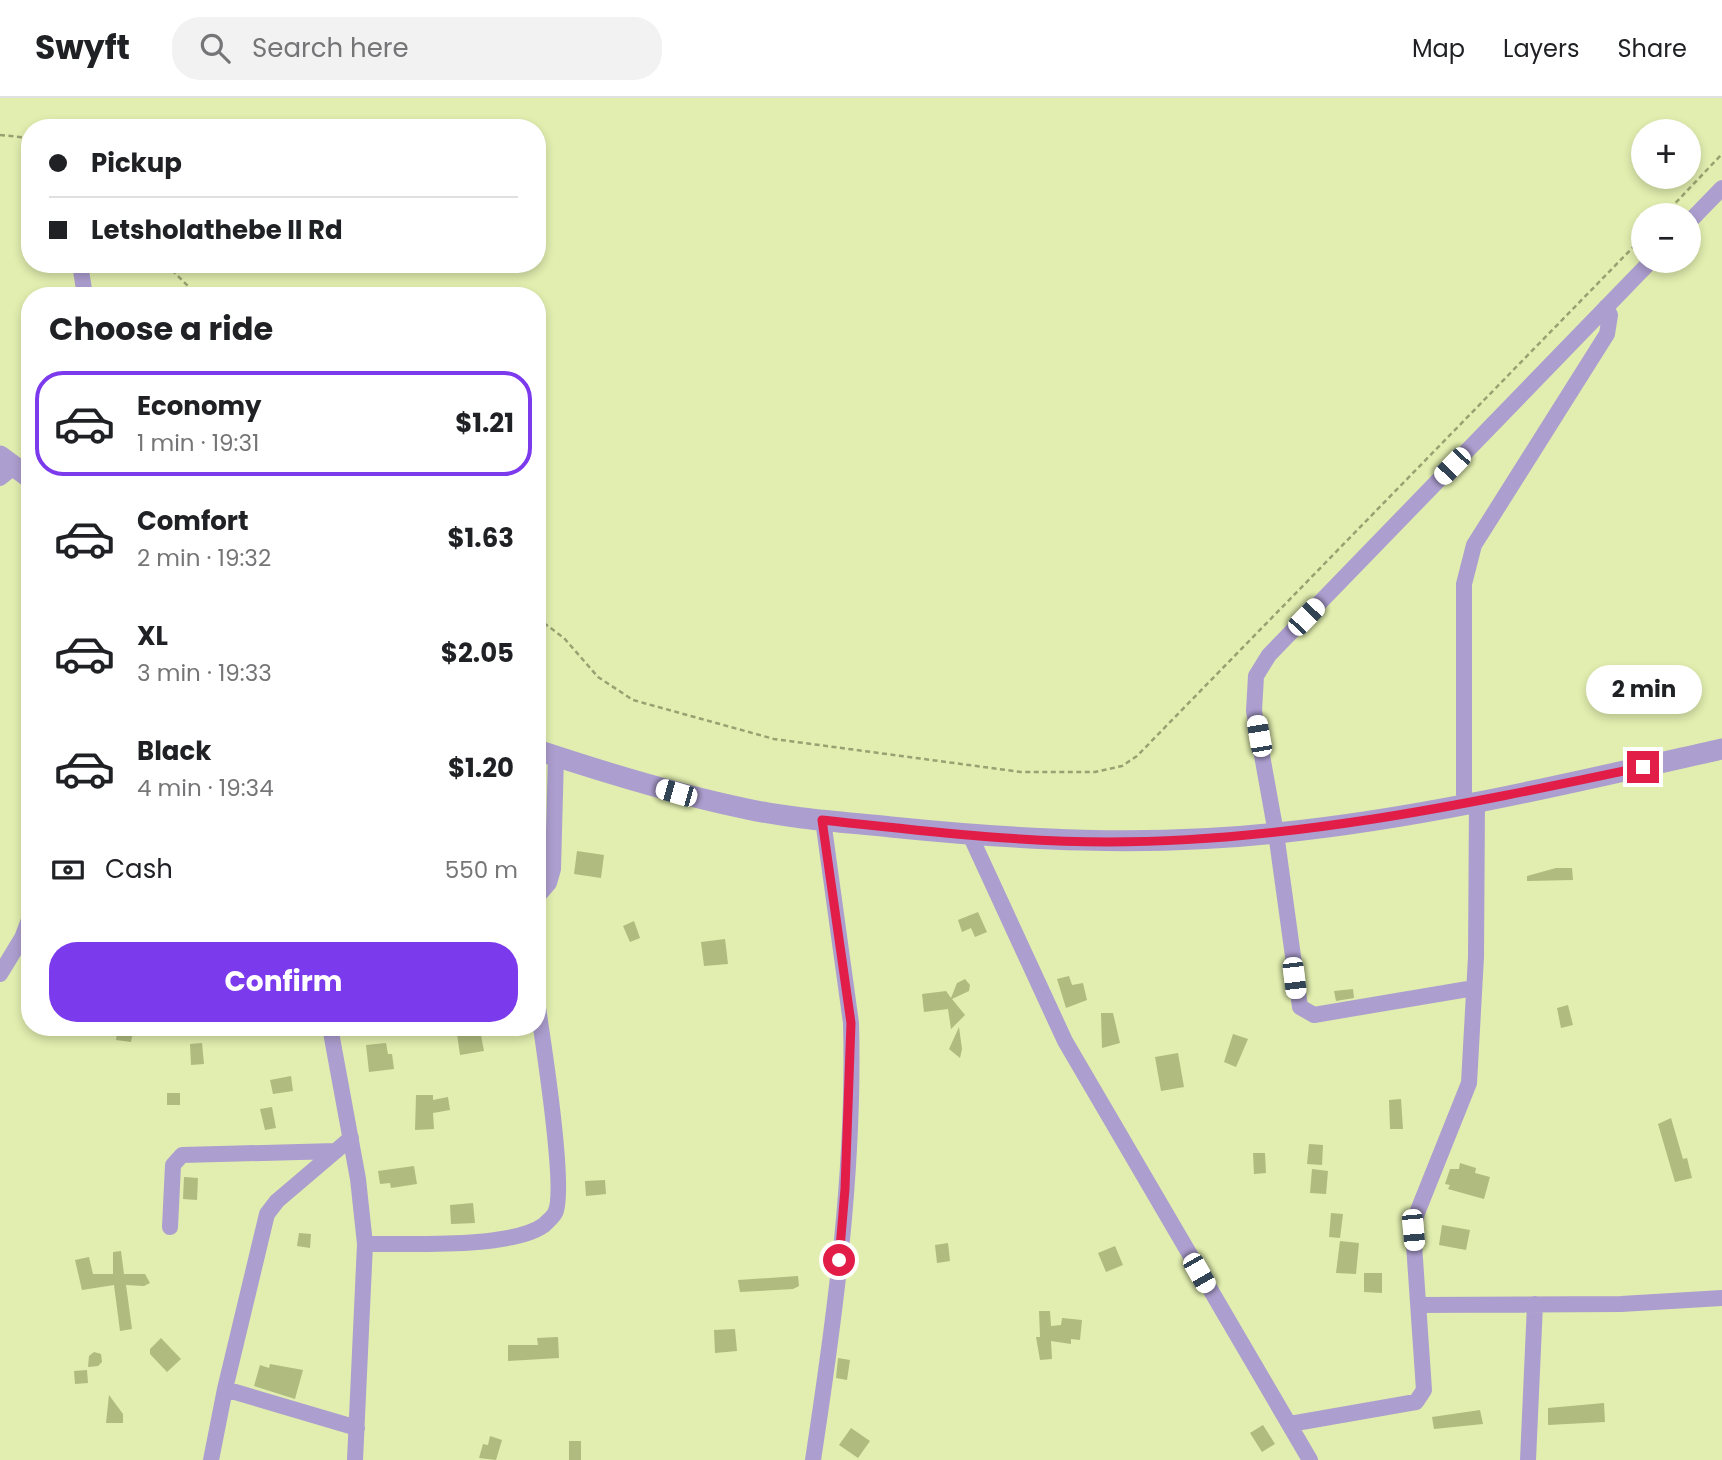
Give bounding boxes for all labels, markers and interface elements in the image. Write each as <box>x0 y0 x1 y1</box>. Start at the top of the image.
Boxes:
search box <box>172 17 662 80</box>
text: Swyft <box>35 24 130 71</box>
icon: search <box>196 29 234 67</box>
text: Search here <box>252 30 409 66</box>
text: Map <box>1412 32 1465 65</box>
text: Layers <box>1503 32 1579 65</box>
text: Share <box>1617 32 1687 65</box>
map controls <box>1631 119 1701 273</box>
button: + <box>1631 119 1701 189</box>
text: Pickup <box>91 145 182 181</box>
button: − <box>1631 203 1701 273</box>
text: Letsholathebe II Rd <box>91 212 343 248</box>
text: Choose a ride <box>49 306 273 351</box>
text: Economy <box>137 388 261 424</box>
icon: car <box>53 392 116 455</box>
text: $1.21 <box>455 405 514 441</box>
text: 1 min · 19:31 <box>137 427 259 459</box>
car <box>1430 444 1475 488</box>
text: Comfort <box>137 503 249 539</box>
icon: car <box>53 507 116 570</box>
text: $1.63 <box>447 520 514 556</box>
text: 2 min · 19:32 <box>137 542 271 574</box>
car <box>1284 595 1329 639</box>
text: XL <box>137 618 168 654</box>
icon: car <box>53 622 116 685</box>
text: $2.05 <box>441 635 514 671</box>
text: 3 min · 19:33 <box>137 657 272 689</box>
callout: 2 min <box>1585 666 1701 714</box>
text: 2 min <box>1612 673 1676 705</box>
car <box>1246 713 1273 759</box>
text: Black <box>137 733 211 769</box>
icon: car <box>53 737 116 800</box>
text: $1.20 <box>448 750 514 786</box>
route end <box>1627 751 1659 783</box>
text: 4 min · 19:34 <box>137 772 274 804</box>
car <box>653 777 700 809</box>
icon: cash <box>49 851 87 889</box>
text: Cash <box>105 851 173 887</box>
text: 550 m <box>445 854 518 886</box>
button: Confirm <box>49 942 518 1022</box>
car <box>1282 956 1307 1000</box>
car <box>1401 1208 1426 1252</box>
route start <box>823 1244 855 1276</box>
car <box>1180 1250 1219 1296</box>

